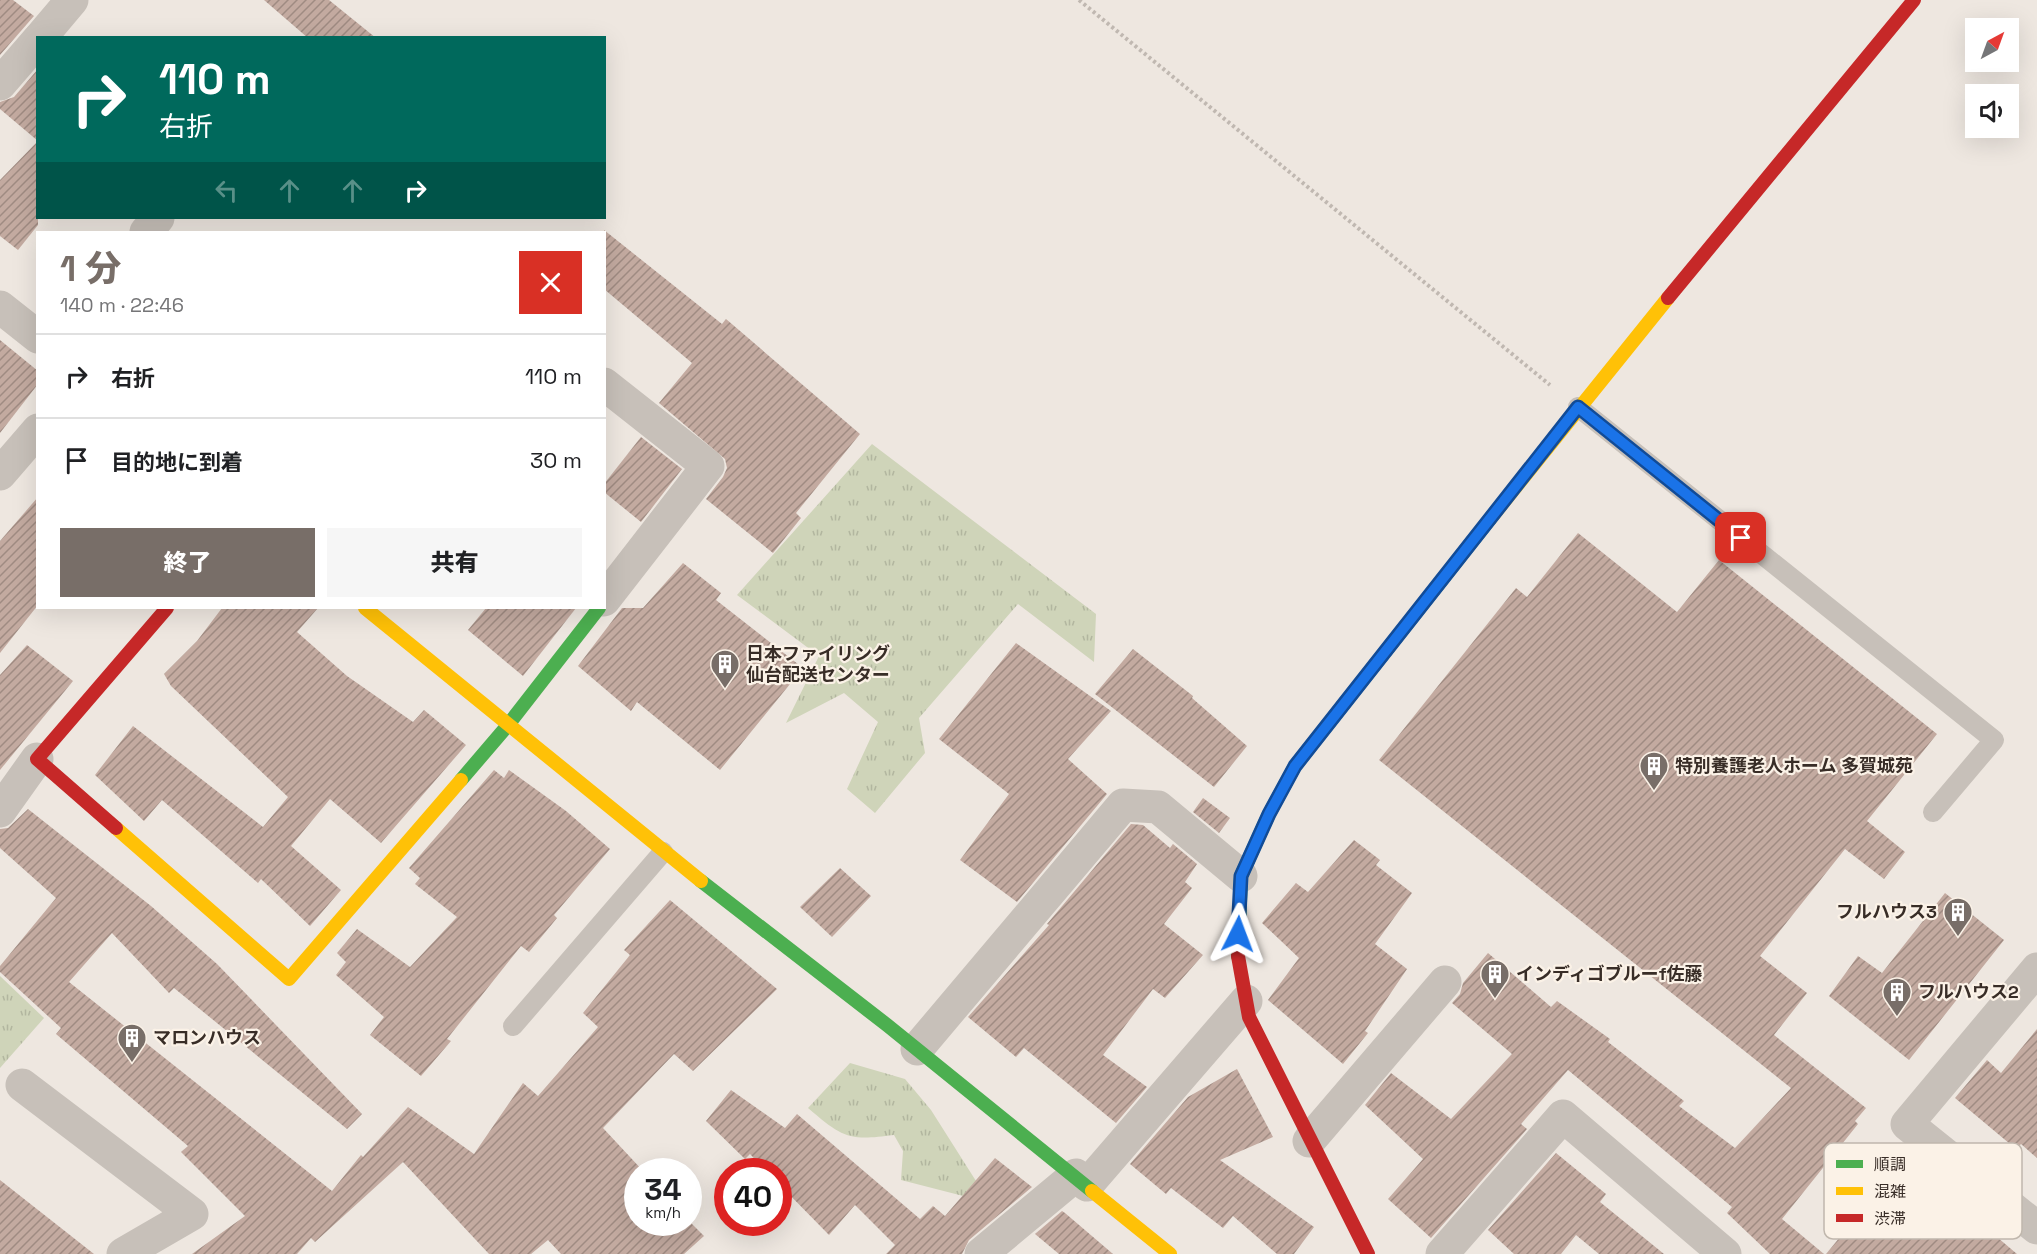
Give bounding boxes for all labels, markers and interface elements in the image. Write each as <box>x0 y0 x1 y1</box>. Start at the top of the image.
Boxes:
north arrow <box>1965 18 2019 72</box>
map controls <box>1965 18 2019 138</box>
text: 110 m <box>159 53 271 106</box>
icon: right <box>60 60 138 138</box>
button: sound <box>1965 84 2019 138</box>
text: 右折 <box>159 109 213 144</box>
icon: left <box>210 174 243 207</box>
icon: ahead <box>273 174 306 207</box>
icon: ahead <box>336 174 369 207</box>
icon: right <box>399 174 432 207</box>
text: 1 分 <box>60 246 121 292</box>
button: close <box>519 251 582 314</box>
text: 140 m · 22:46 <box>60 292 184 318</box>
icon: right <box>60 360 93 393</box>
text: 110 m <box>525 362 582 390</box>
text: 右折 <box>111 364 155 392</box>
icon: arrive <box>60 444 93 477</box>
text: 30 m <box>530 446 582 474</box>
text: 目的地に到着 <box>111 448 243 476</box>
pin <box>1715 512 1766 563</box>
icon: arrive <box>1724 521 1757 554</box>
button: 終了 <box>60 528 315 597</box>
button: 共有 <box>327 528 582 597</box>
place label: 日本ファイリング 仙台配送センター <box>746 642 890 686</box>
building icon: 日本ファイリング 仙台配送センター <box>709 648 741 690</box>
building icon: 特別養護老人ホーム 多賀城苑 <box>1638 750 1670 792</box>
place label: 特別養護老人ホーム 多賀城苑 <box>1675 754 1913 777</box>
building icon: フルハウス3 <box>1942 896 1974 938</box>
place label: フルハウス3 <box>1836 900 1937 923</box>
position arrow <box>1206 902 1270 966</box>
building icon: インディゴブルーf佐藤 <box>1479 958 1511 1000</box>
place label: インディゴブルーf佐藤 <box>1516 962 1703 985</box>
building icon: フルハウス2 <box>1881 976 1913 1018</box>
place label: フルハウス2 <box>1918 980 2019 1003</box>
building icon: マロンハウス <box>116 1022 148 1064</box>
place label: マロンハウス <box>153 1026 261 1049</box>
legend <box>1824 1143 2022 1239</box>
text: 順調 <box>1874 1154 1906 1175</box>
speed limit sign: 40 <box>714 1158 792 1236</box>
text: 34 <box>644 1170 682 1209</box>
text: 混雑 <box>1874 1181 1906 1202</box>
text: km/h <box>645 1203 681 1222</box>
text: 渋滞 <box>1874 1208 1906 1229</box>

